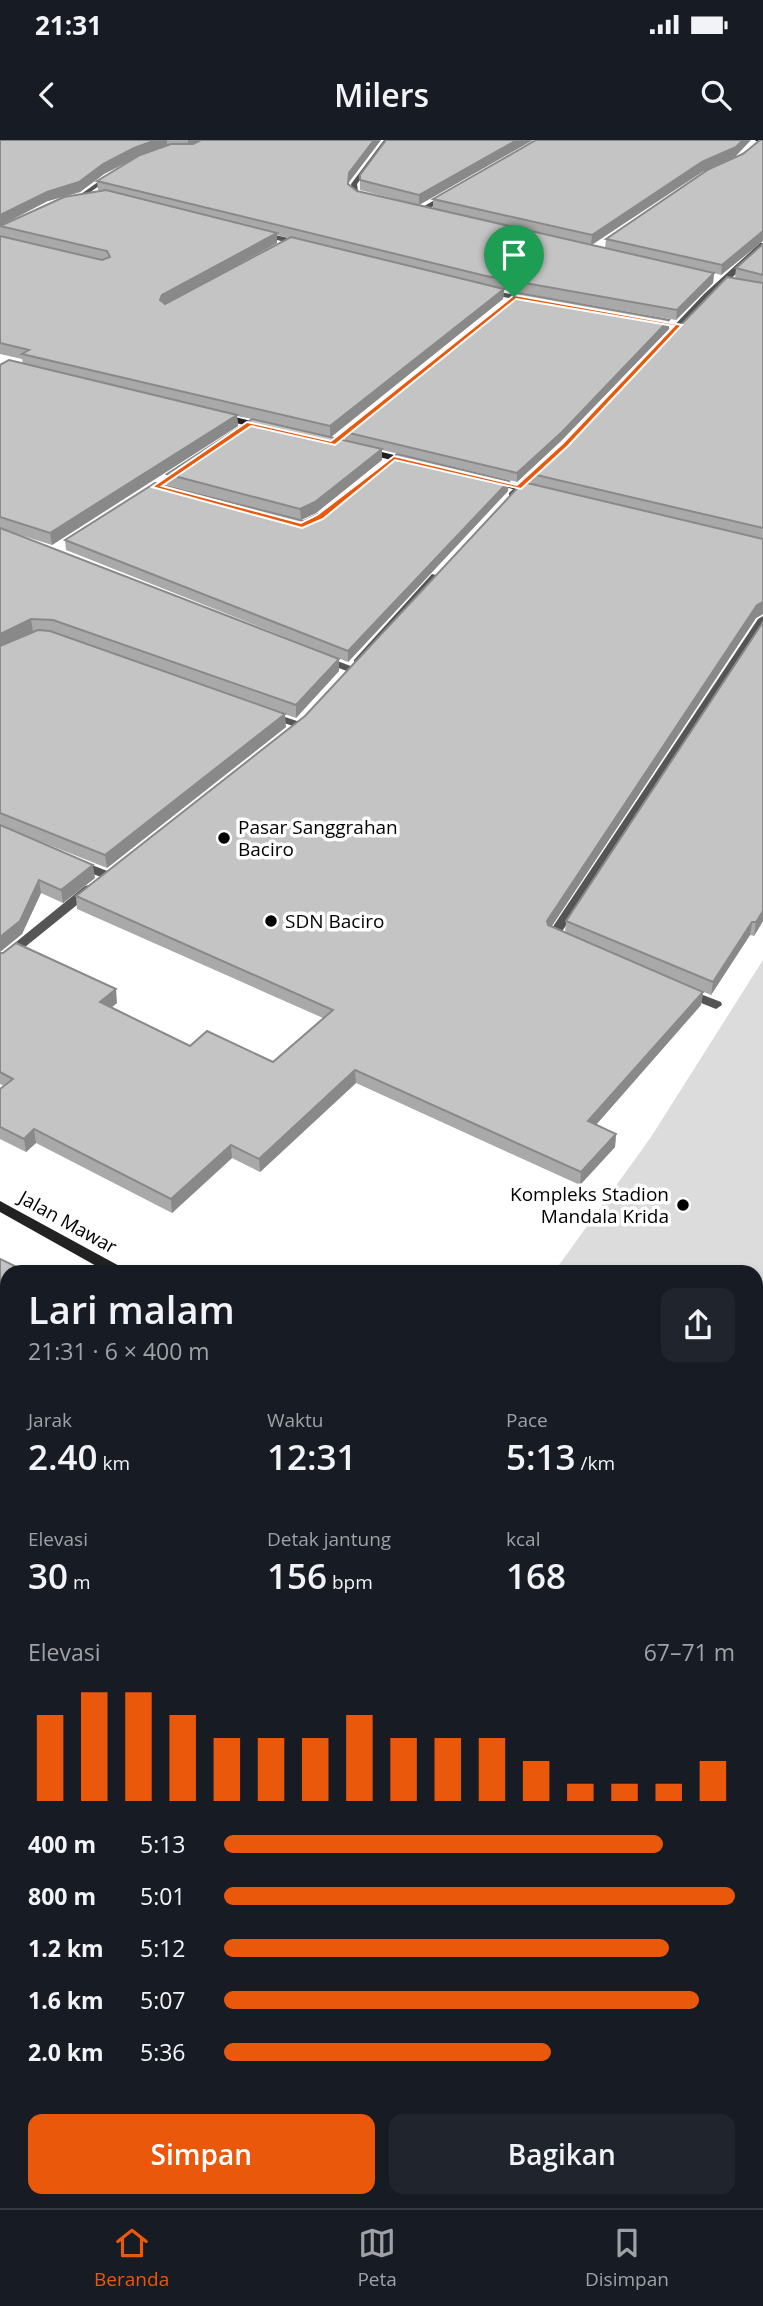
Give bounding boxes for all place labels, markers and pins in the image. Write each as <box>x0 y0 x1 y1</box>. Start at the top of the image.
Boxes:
pin <box>484 225 544 297</box>
place label: Pasar Sanggrahan Baciro <box>238 814 398 862</box>
marker: Pasar Sanggrahan Baciro <box>216 830 232 846</box>
place label: SDN Baciro <box>285 908 384 934</box>
marker: SDN Baciro <box>263 913 279 929</box>
place label: Kompleks Stadion Mandala Krida <box>510 1181 669 1229</box>
marker: Kompleks Stadion Mandala Krida <box>675 1197 691 1213</box>

